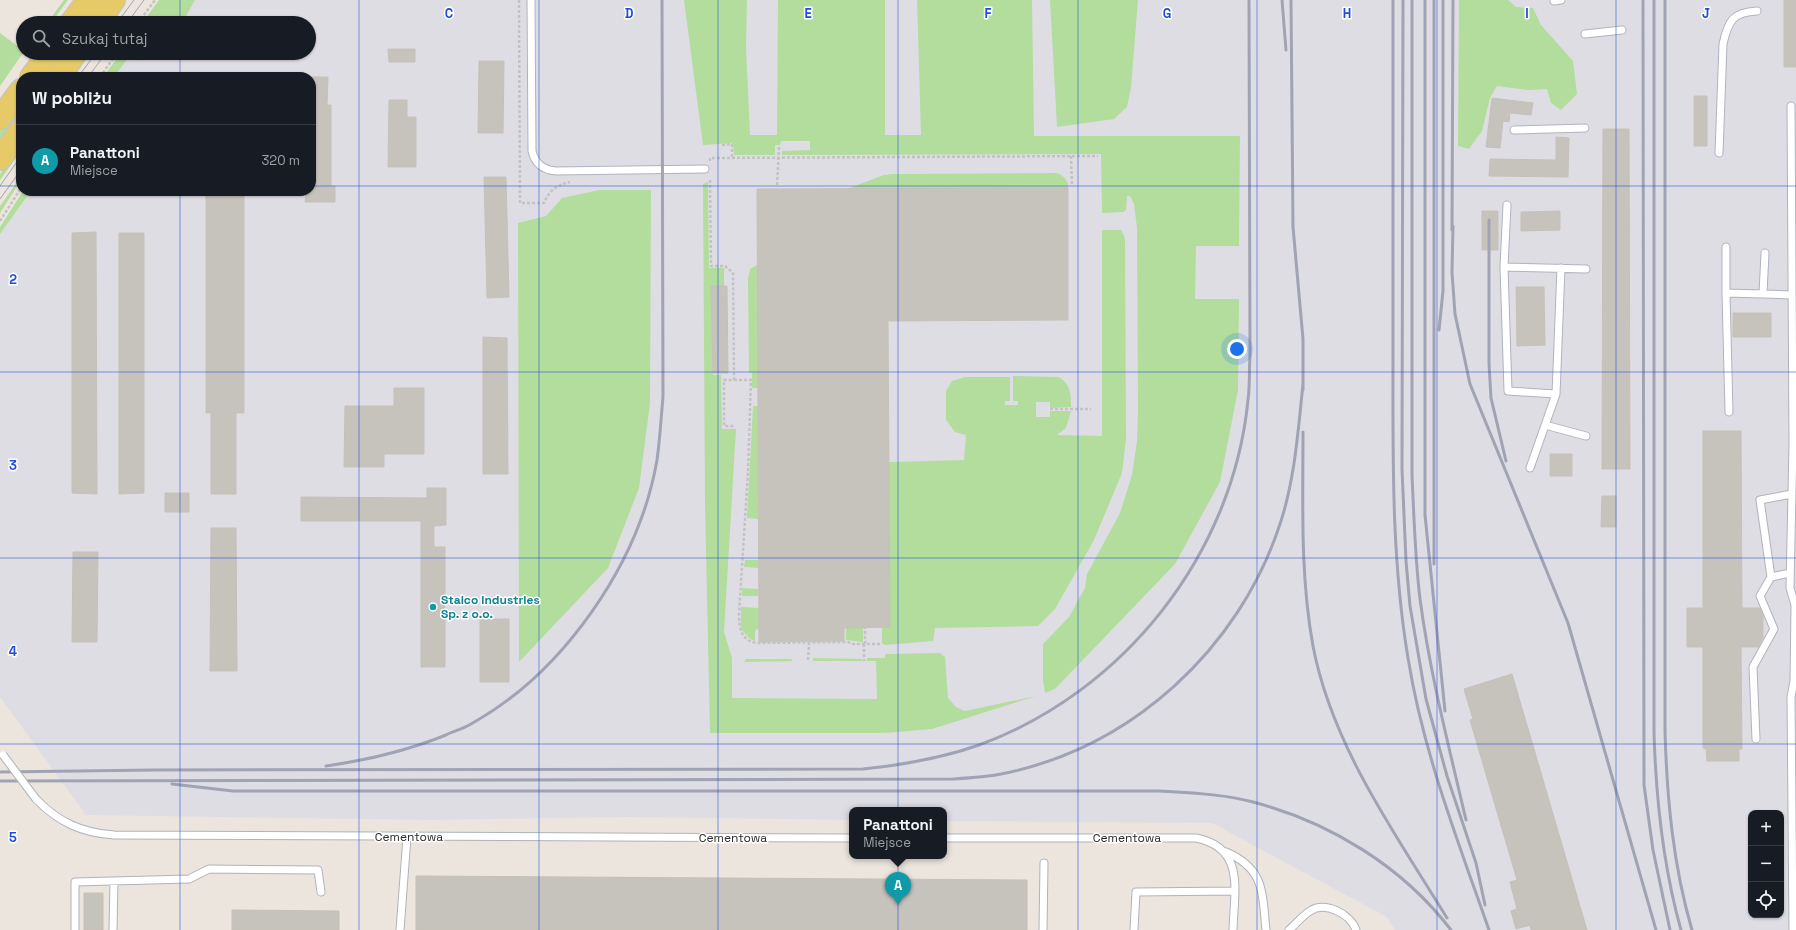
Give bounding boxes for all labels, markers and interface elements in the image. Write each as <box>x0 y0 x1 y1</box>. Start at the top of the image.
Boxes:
text: C <box>445 5 453 22</box>
text: D <box>625 5 634 22</box>
text: E <box>804 5 812 22</box>
text: F <box>985 5 992 22</box>
text: G <box>1163 5 1171 22</box>
text: H <box>1343 5 1351 22</box>
text: I <box>1525 5 1529 22</box>
text: J <box>1702 5 1710 22</box>
search box <box>16 16 316 60</box>
icon: search <box>30 27 52 49</box>
text: Szukaj tutaj <box>62 29 148 48</box>
text: W pobliżu <box>32 87 112 109</box>
text: Panattoni <box>70 143 140 162</box>
text: A <box>41 152 49 169</box>
text: 320 m <box>261 152 300 169</box>
text: Miejsce <box>70 162 118 179</box>
text: 2 <box>9 271 17 288</box>
your location <box>1227 339 1247 359</box>
text: 3 <box>9 457 17 474</box>
place label: Stalco Industries Sp. z o.o. <box>441 592 540 622</box>
marker: Stalco Industries Sp. z o.o. <box>428 602 438 612</box>
text: 4 <box>9 643 17 660</box>
popup <box>849 807 947 859</box>
map controls <box>1748 810 1784 918</box>
button: + <box>1748 810 1784 846</box>
text: Panattoni <box>863 815 933 834</box>
text: 5 <box>9 829 17 846</box>
street label: Cementowa <box>375 829 443 845</box>
street label: Cementowa <box>699 830 767 846</box>
street label: Cementowa <box>1093 830 1161 846</box>
text: Miejsce <box>863 834 911 851</box>
button: − <box>1748 846 1784 882</box>
pin: A <box>885 872 911 905</box>
button: locate <box>1748 882 1784 918</box>

